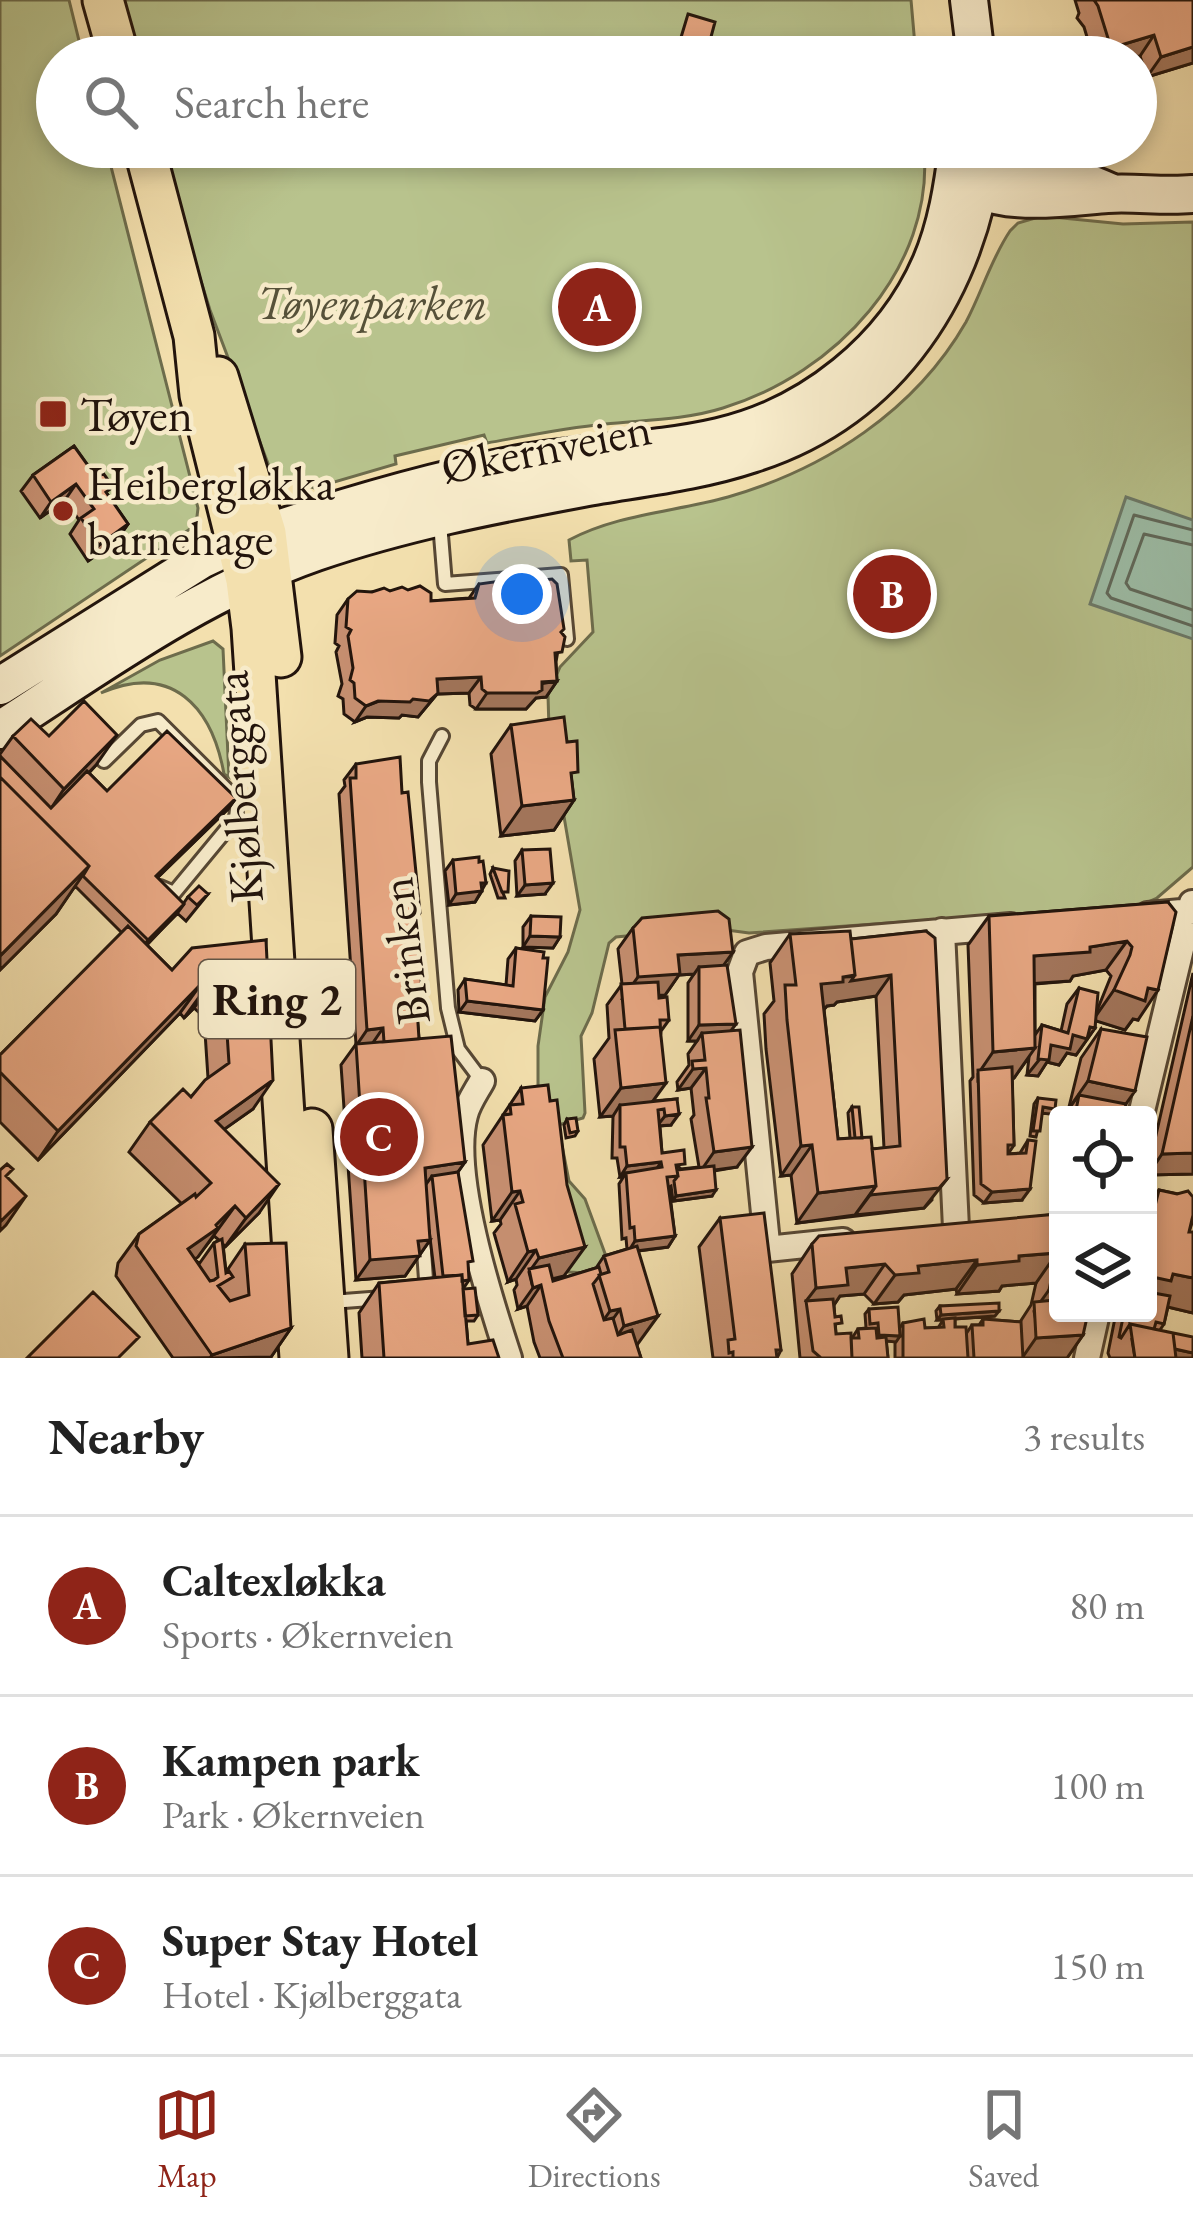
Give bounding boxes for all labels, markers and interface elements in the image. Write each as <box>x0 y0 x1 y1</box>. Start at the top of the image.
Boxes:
search box <box>36 36 1157 168</box>
icon: search <box>78 69 144 135</box>
text: Search here <box>174 73 369 131</box>
pin: A <box>558 262 636 352</box>
park label: Tøyenparken <box>256 271 488 333</box>
place label: Tøyen <box>80 383 193 445</box>
street label: Økernveien <box>436 396 656 498</box>
marker: Tøyen <box>37 398 69 430</box>
place label: Heibergløkka barnehage <box>87 452 336 569</box>
marker: Heibergløkka barnehage <box>50 498 76 524</box>
pin: B <box>853 549 931 639</box>
your location <box>492 564 552 624</box>
street label: Kjølberggata <box>199 668 277 905</box>
street label: Brinken <box>364 874 444 1028</box>
road number: Ring 2 <box>199 960 355 1038</box>
pin: C <box>340 1092 418 1182</box>
map controls <box>1049 1106 1157 1322</box>
button: locate <box>1049 1106 1157 1214</box>
button: layers <box>1049 1214 1157 1322</box>
text: Nearby <box>48 1403 204 1469</box>
text: 3 results <box>1023 1411 1145 1462</box>
text: Caltexløkka <box>162 1551 386 1609</box>
text: A <box>73 1580 101 1631</box>
text: 80 m <box>1069 1580 1145 1631</box>
text: Sports · Økernveien <box>162 1609 454 1660</box>
text: Kampen park <box>162 1731 420 1789</box>
text: B <box>75 1760 99 1811</box>
text: 100 m <box>1051 1760 1145 1811</box>
text: Park · Økernveien <box>162 1789 425 1840</box>
text: Super Stay Hotel <box>162 1911 479 1969</box>
text: C <box>73 1940 101 1991</box>
text: 150 m <box>1051 1940 1145 1991</box>
text: Hotel · Kjølberggata <box>162 1969 462 2020</box>
tab: Map <box>154 2082 220 2197</box>
tab: Directions <box>528 2082 661 2197</box>
tab: Saved <box>968 2082 1039 2197</box>

